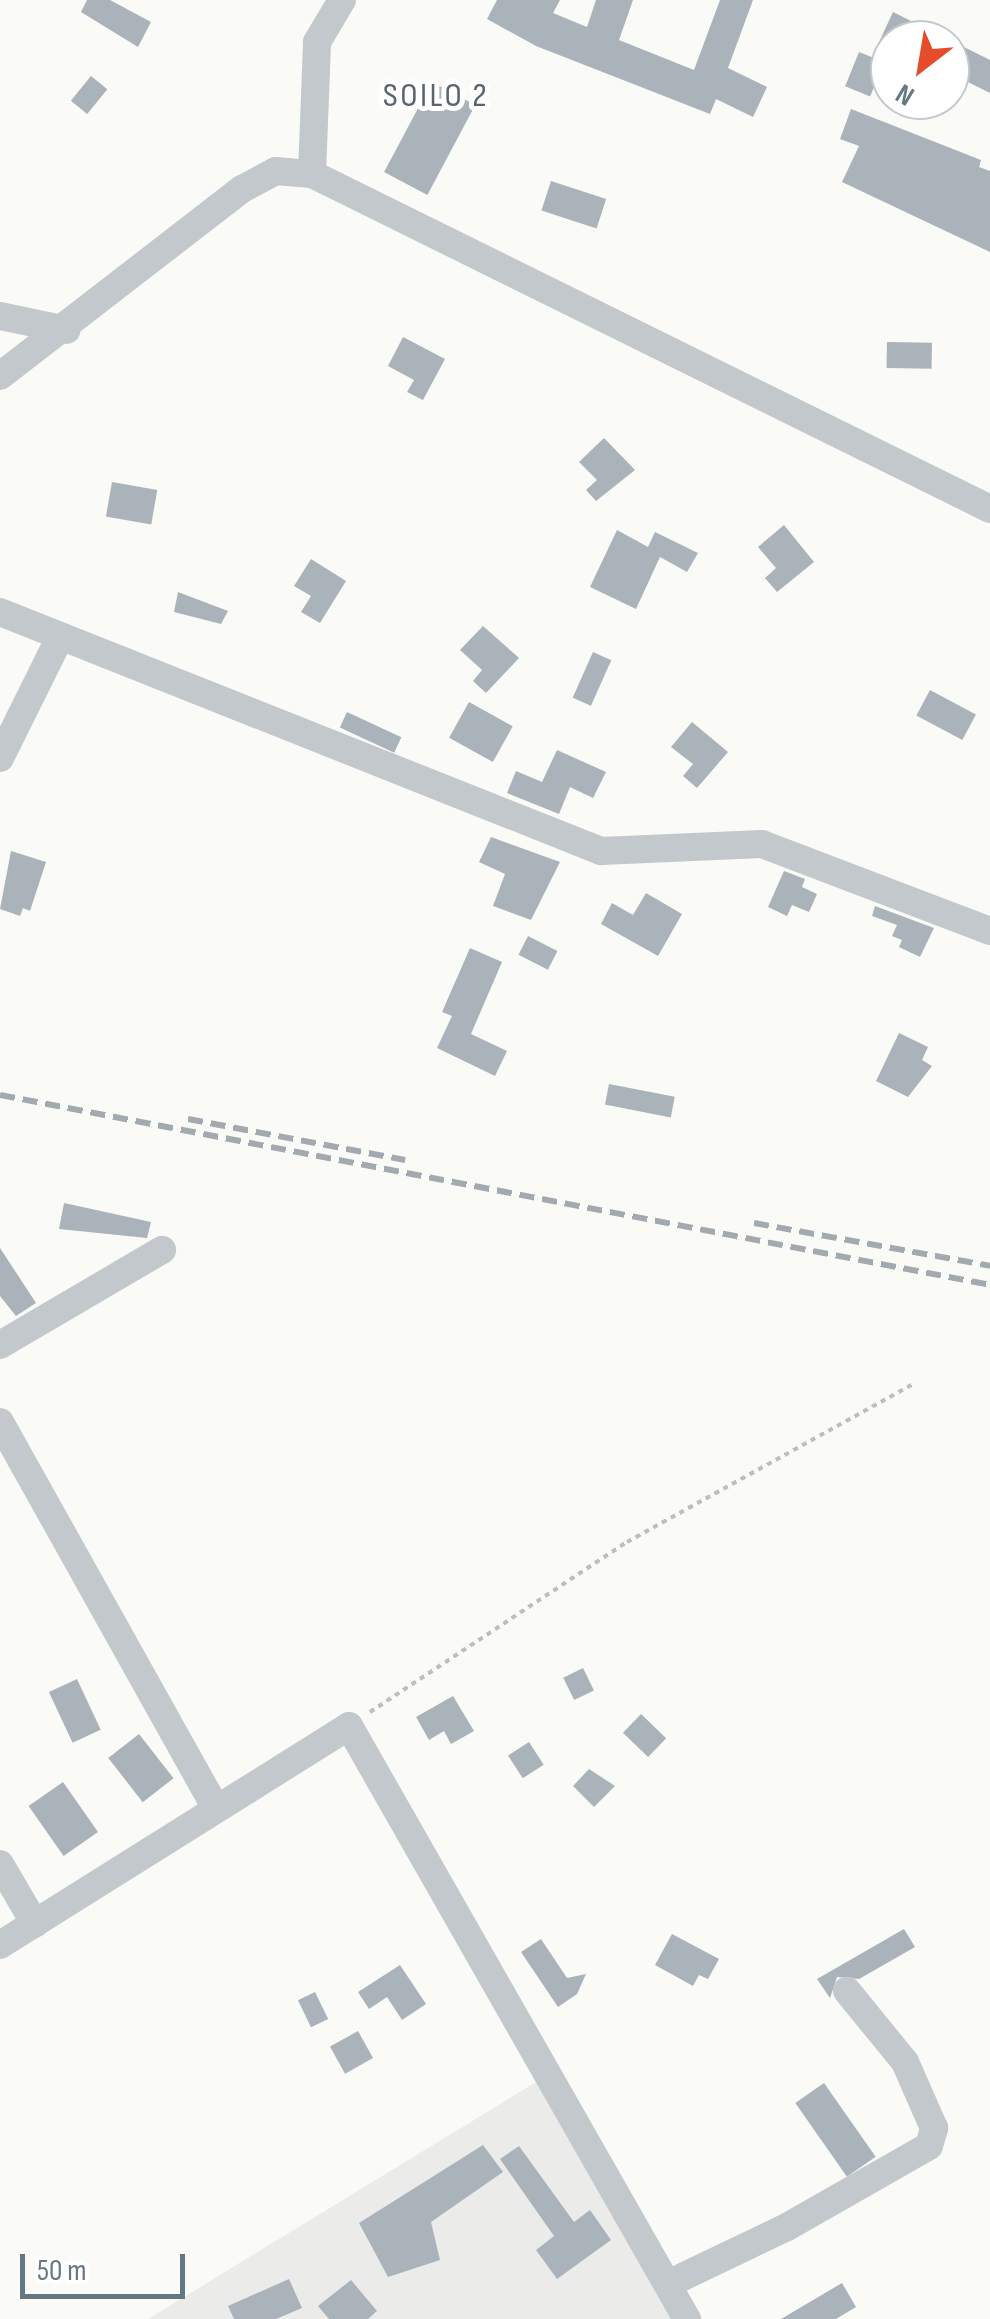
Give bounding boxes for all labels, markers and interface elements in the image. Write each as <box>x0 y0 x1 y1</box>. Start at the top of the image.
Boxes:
north arrow <box>870 20 970 120</box>
district label: SOILO 2 <box>383 75 489 117</box>
text: N <box>890 76 920 112</box>
scale bar <box>25 2234 190 2296</box>
text: 50 m <box>37 2253 86 2289</box>

